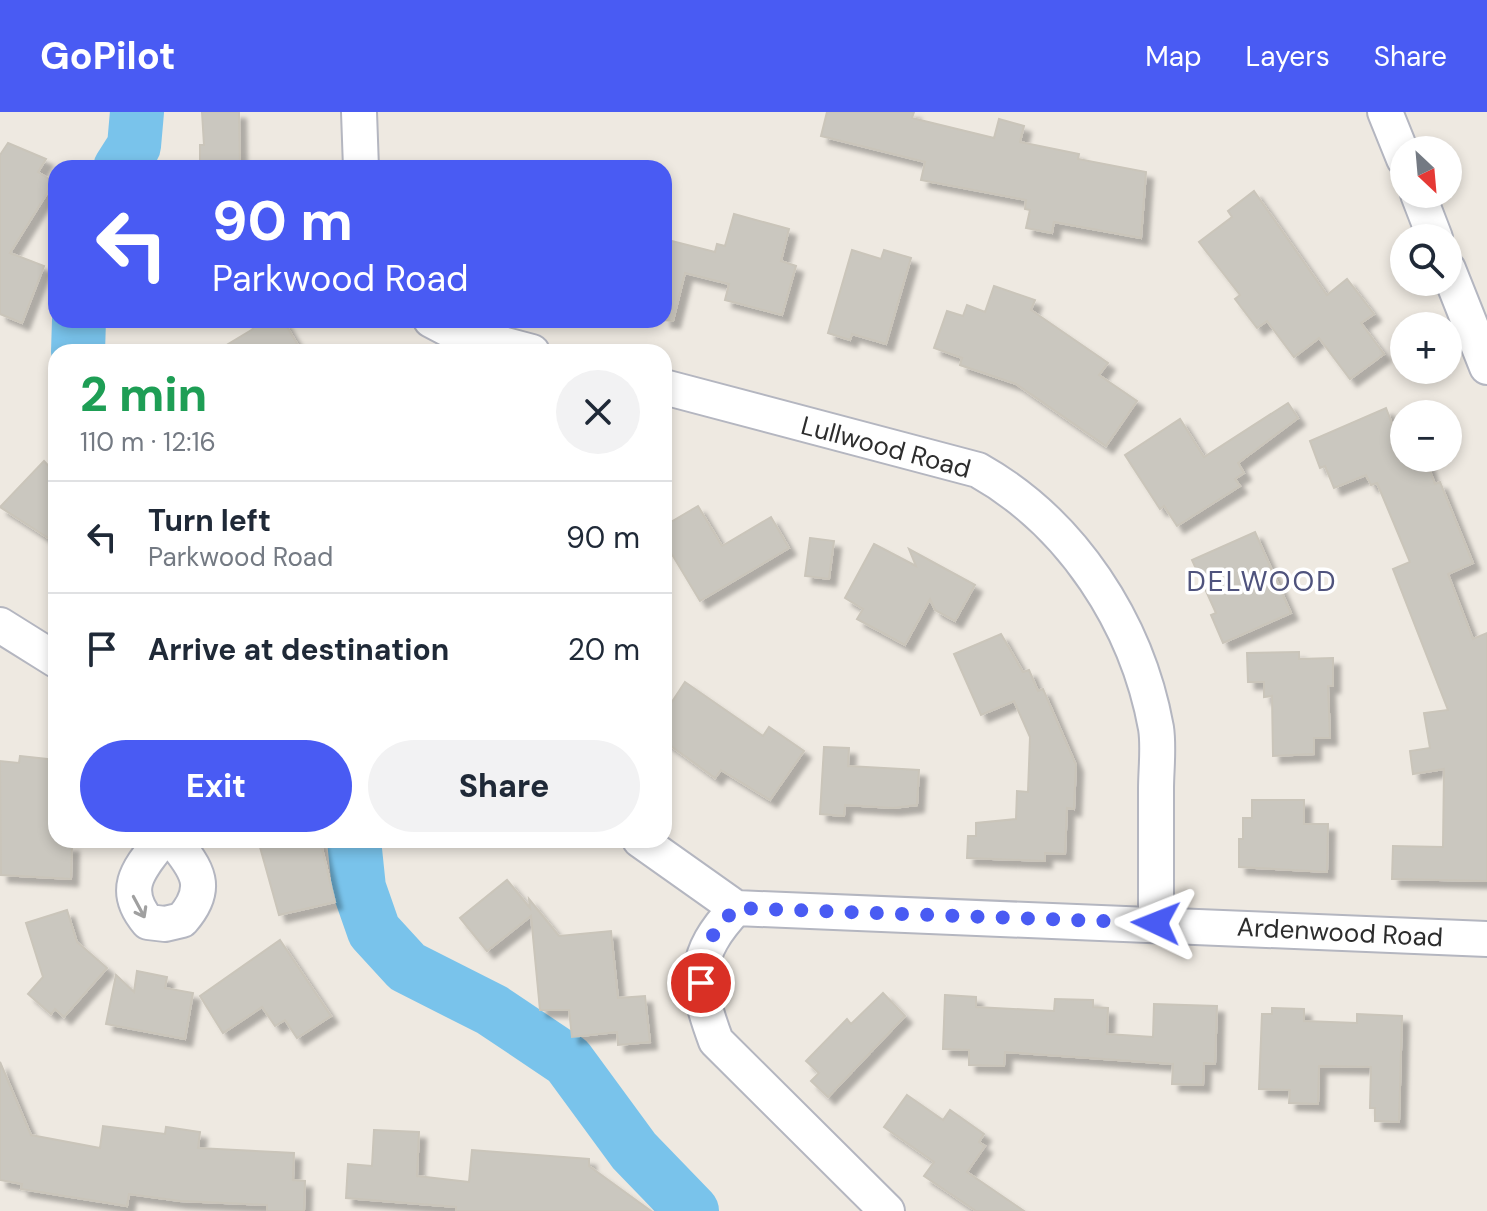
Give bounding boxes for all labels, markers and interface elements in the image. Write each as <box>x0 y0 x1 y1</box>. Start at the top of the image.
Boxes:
text: GoPilot <box>40 31 176 81</box>
text: Map <box>1145 38 1202 75</box>
text: Layers <box>1246 38 1330 75</box>
text: Share <box>1374 38 1447 75</box>
north arrow <box>1390 136 1462 208</box>
map controls <box>1390 136 1462 472</box>
text: 90 m <box>212 184 353 257</box>
icon: left <box>80 192 184 296</box>
button: search <box>1390 224 1462 296</box>
text: Parkwood Road <box>212 255 469 302</box>
button: + <box>1390 312 1462 384</box>
text: 2 min <box>80 363 207 426</box>
button: close <box>556 370 640 454</box>
button: − <box>1390 400 1462 472</box>
street label: Lullwood Road <box>798 408 974 486</box>
text: 110 m · 12:16 <box>80 425 216 459</box>
text: Turn left <box>148 501 271 540</box>
icon: left <box>80 515 124 559</box>
text: 90 m <box>566 518 640 557</box>
text: Parkwood Road <box>148 540 333 574</box>
district label: DELWOOD <box>1187 563 1337 600</box>
icon: arrive <box>80 627 124 671</box>
text: Arrive at destination <box>148 630 449 669</box>
text: 20 m <box>568 630 640 669</box>
button: Exit <box>80 740 352 832</box>
button: Share <box>368 740 640 832</box>
position arrow <box>1114 881 1198 965</box>
one-way arrow <box>132 895 148 918</box>
street label: Ardenwood Road <box>1236 910 1444 954</box>
pin <box>667 949 735 1017</box>
icon: arrive <box>679 961 723 1005</box>

